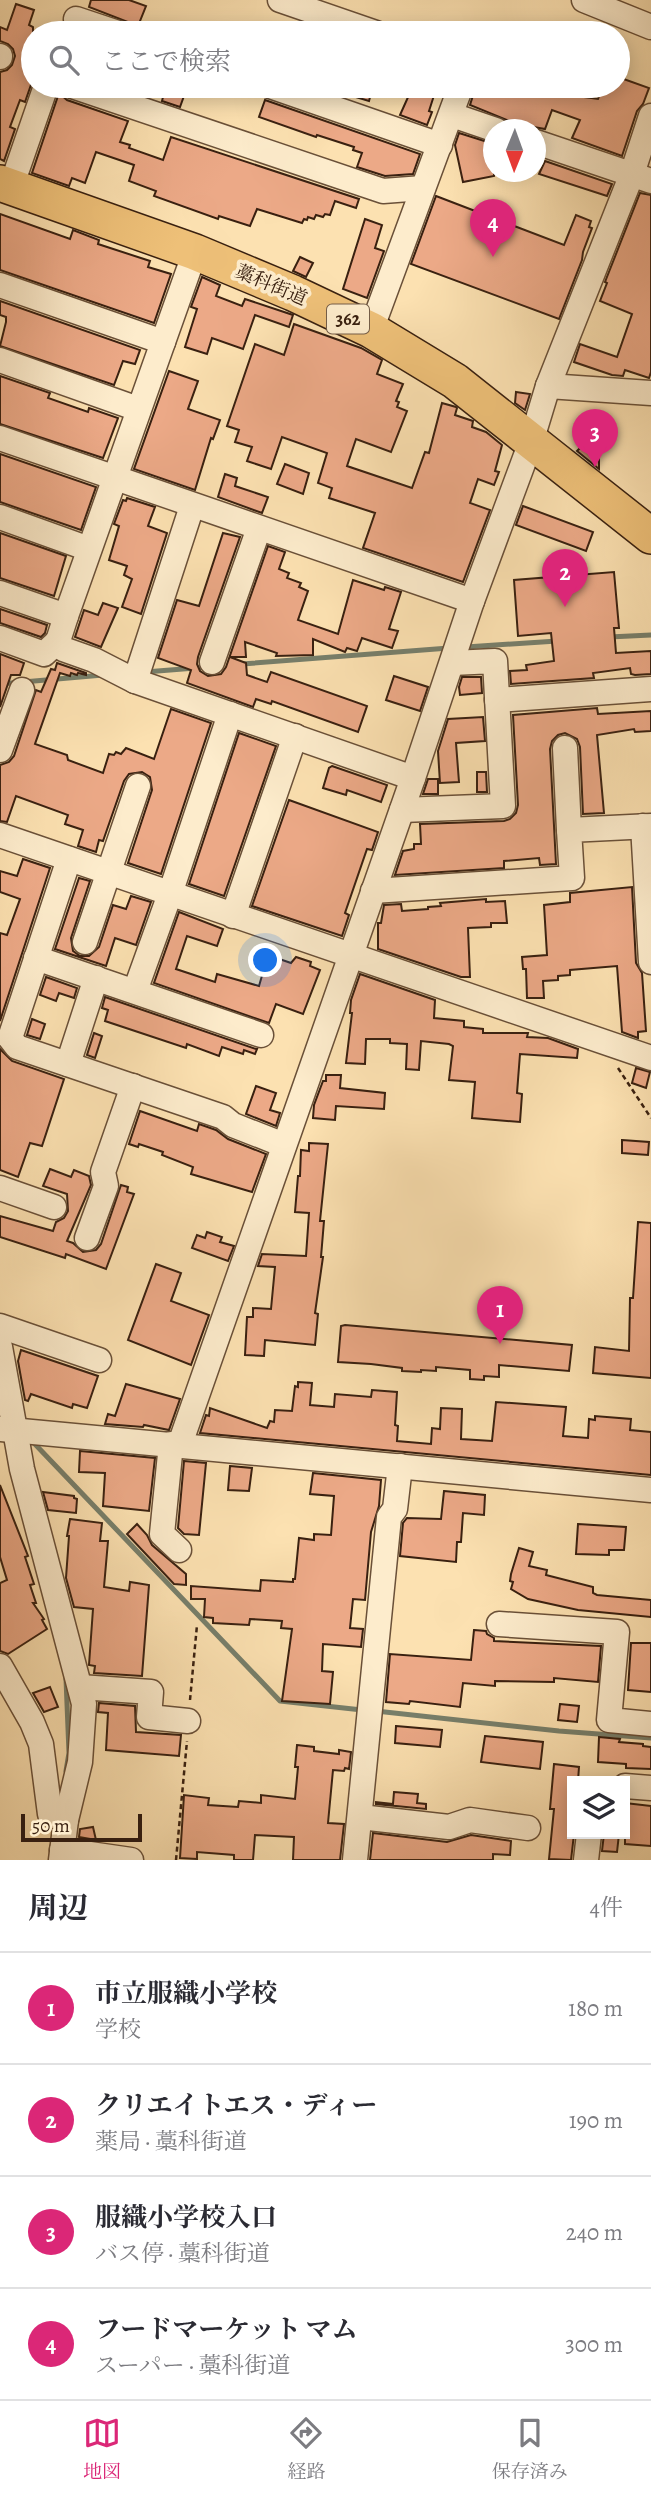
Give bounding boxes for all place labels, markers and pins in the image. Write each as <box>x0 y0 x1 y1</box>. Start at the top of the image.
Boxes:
pin: 4 <box>470 199 516 257</box>
pin: 3 <box>572 409 618 467</box>
pin: 2 <box>542 549 588 607</box>
pin: 1 <box>477 1286 523 1344</box>

